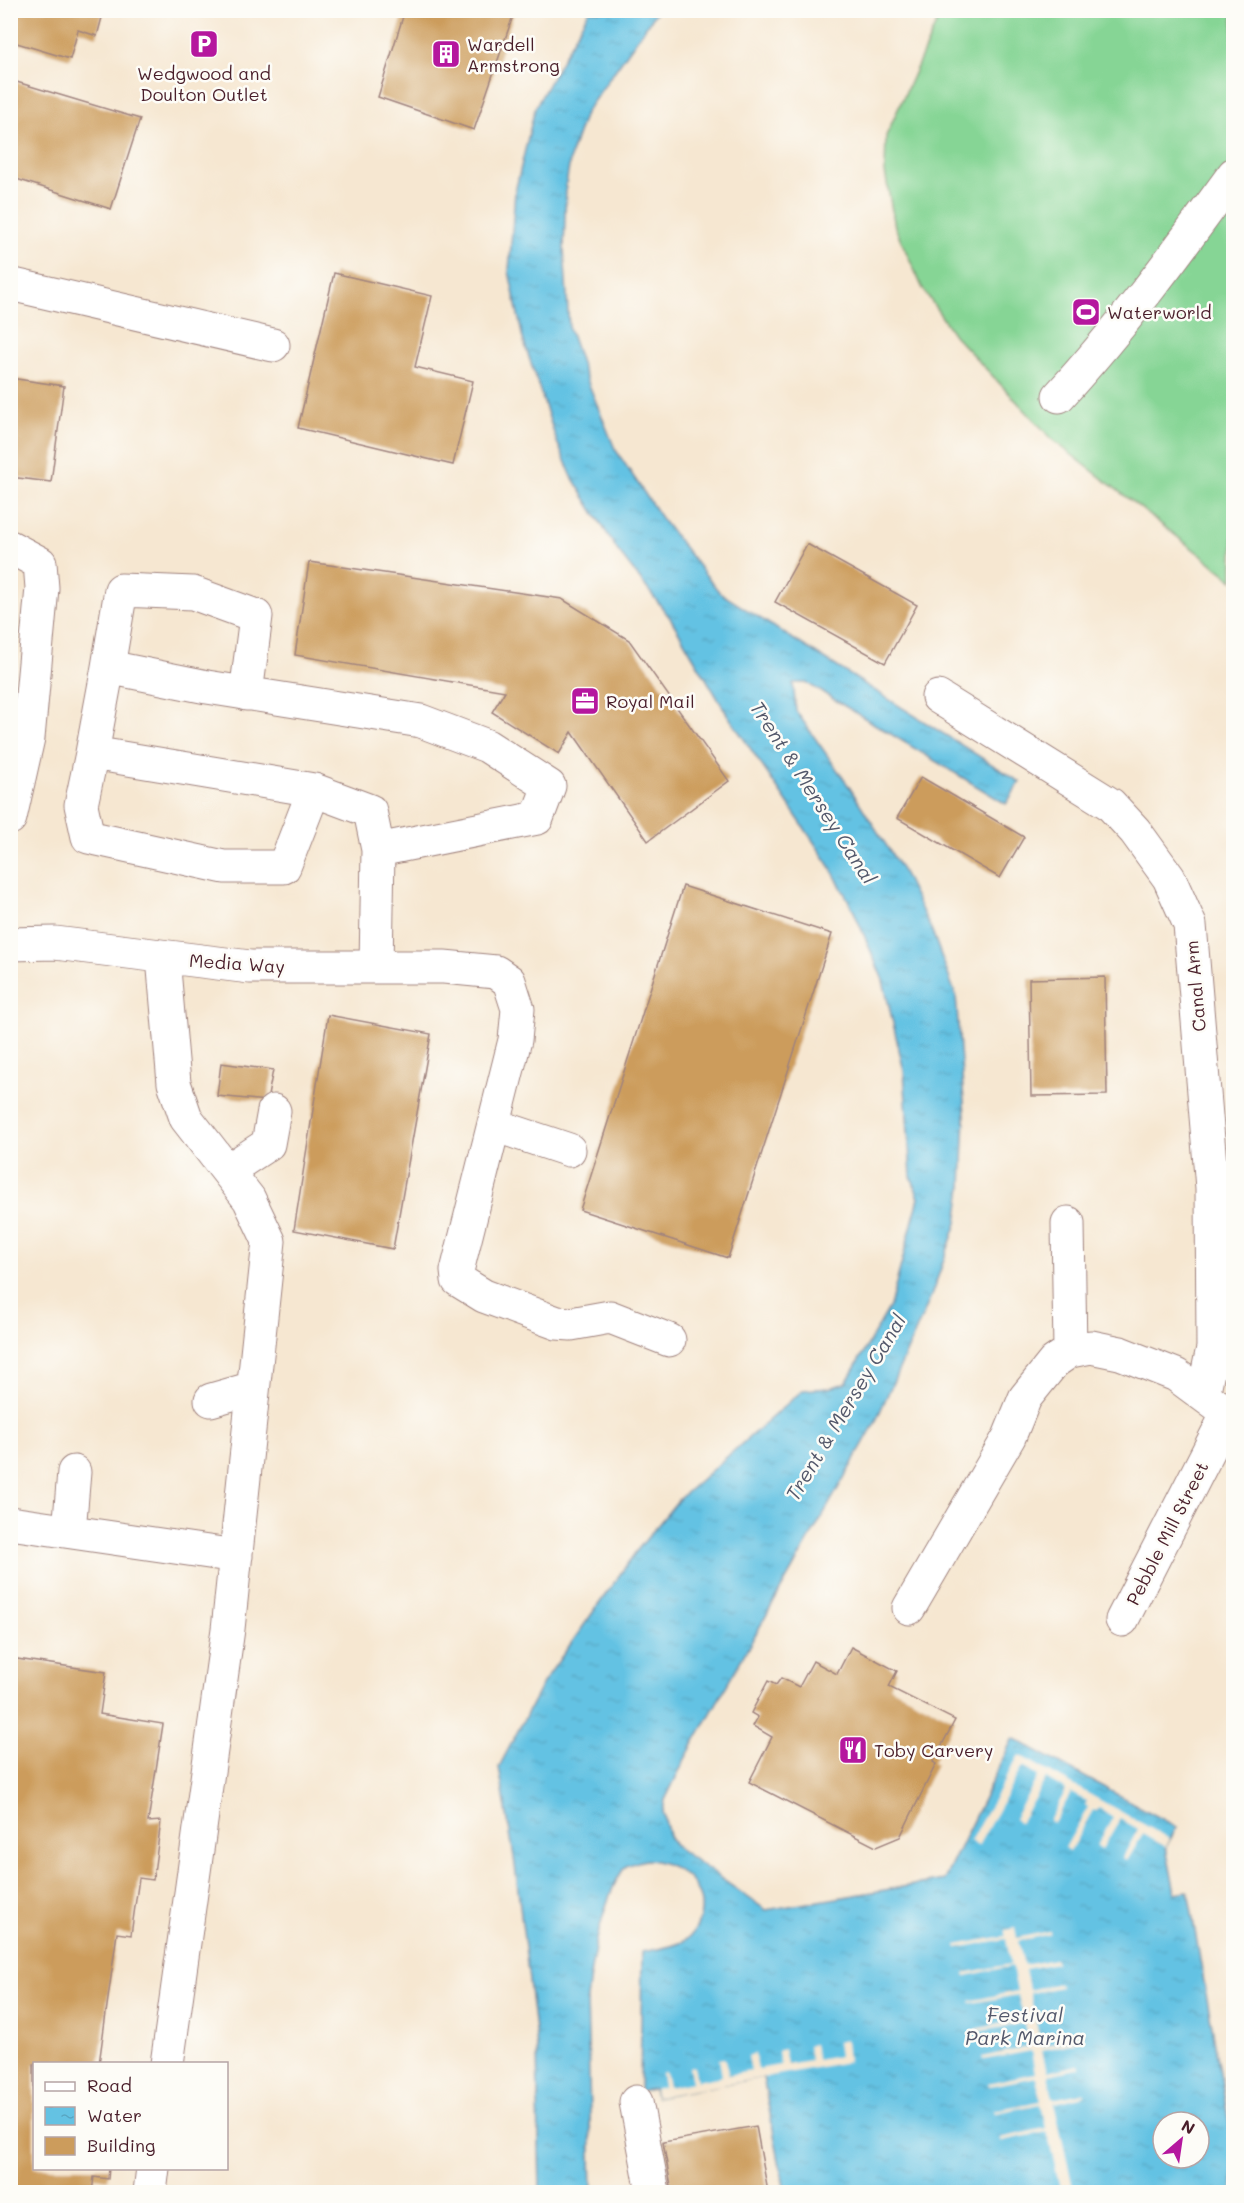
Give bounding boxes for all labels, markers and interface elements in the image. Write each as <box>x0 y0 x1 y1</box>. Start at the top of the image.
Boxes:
parking icon: Wedgwood and Doulton Outlet <box>188 28 220 60</box>
place label: Wardell Armstrong <box>467 32 560 77</box>
building icon: Wardell Armstrong <box>430 38 462 70</box>
place label: Wedgwood and Doulton Outlet <box>137 61 271 106</box>
sports icon: Waterworld <box>1070 296 1102 328</box>
place label: Waterworld <box>1107 300 1212 324</box>
office icon: Royal Mail <box>569 685 601 717</box>
place label: Royal Mail <box>606 689 695 713</box>
water label: Trent & Mersey Canal <box>745 695 883 889</box>
street label: Canal Arm <box>1179 939 1211 1033</box>
street label: Media Way <box>188 948 286 978</box>
water label: Trent & Mersey Canal <box>779 1309 911 1505</box>
street label: Pebble Mill Street <box>1120 1457 1214 1609</box>
restaurant icon: Toby Carvery <box>837 1734 869 1766</box>
place label: Toby Carvery <box>874 1738 994 1762</box>
water label: Festival Park Marina <box>965 2001 1085 2050</box>
legend <box>33 2062 228 2170</box>
text: Road <box>87 2073 132 2097</box>
text: Water <box>87 2103 142 2127</box>
north arrow <box>1151 2110 1211 2170</box>
text: N <box>1178 2114 1199 2139</box>
text: Building <box>87 2133 155 2157</box>

